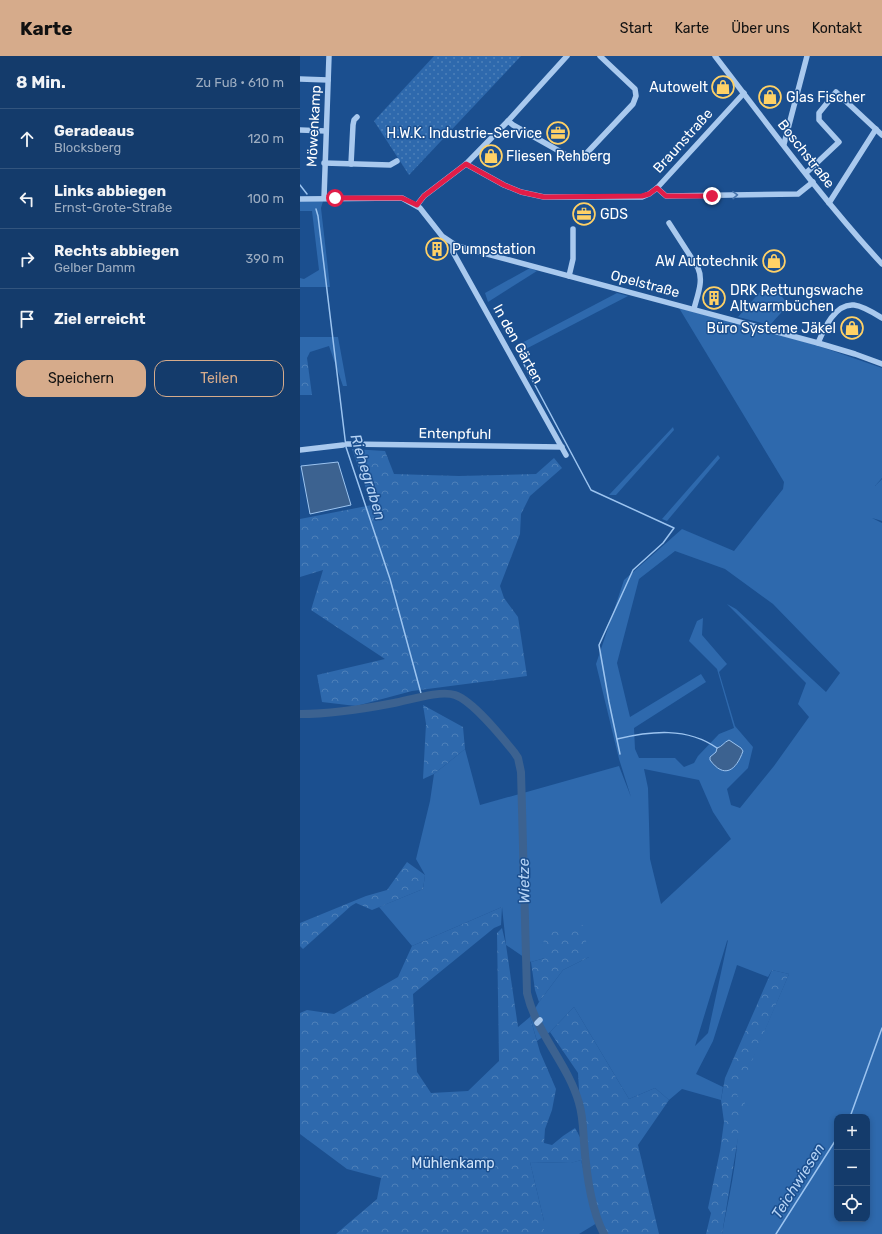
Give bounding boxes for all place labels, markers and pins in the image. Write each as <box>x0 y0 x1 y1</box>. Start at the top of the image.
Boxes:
shop icon: Autowelt <box>710 74 736 100</box>
place label: Autowelt <box>649 79 709 96</box>
shop icon: Glas Fischer <box>757 84 783 110</box>
place label: Glas Fischer <box>786 89 866 106</box>
office icon: H.W.K. Industrie-Service <box>545 120 571 146</box>
place label: H.W.K. Industrie-Service <box>386 125 542 142</box>
shop icon: Fliesen Rehberg <box>478 143 504 169</box>
place label: Fliesen Rehberg <box>506 148 611 165</box>
office icon: GDS <box>571 201 597 227</box>
place label: GDS <box>600 206 628 223</box>
building icon: Pumpstation <box>424 236 450 262</box>
place label: Pumpstation <box>452 241 536 258</box>
shop icon: AW Autotechnik <box>761 248 787 274</box>
place label: AW Autotechnik <box>655 253 759 270</box>
place label: DRK Rettungswache Altwarmbüchen <box>730 282 864 315</box>
building icon: DRK Rettungswache Altwarmbüchen <box>701 285 727 311</box>
shop icon: Büro Systeme Jäkel <box>839 315 865 341</box>
place label: Büro Systeme Jäkel <box>707 320 836 337</box>

